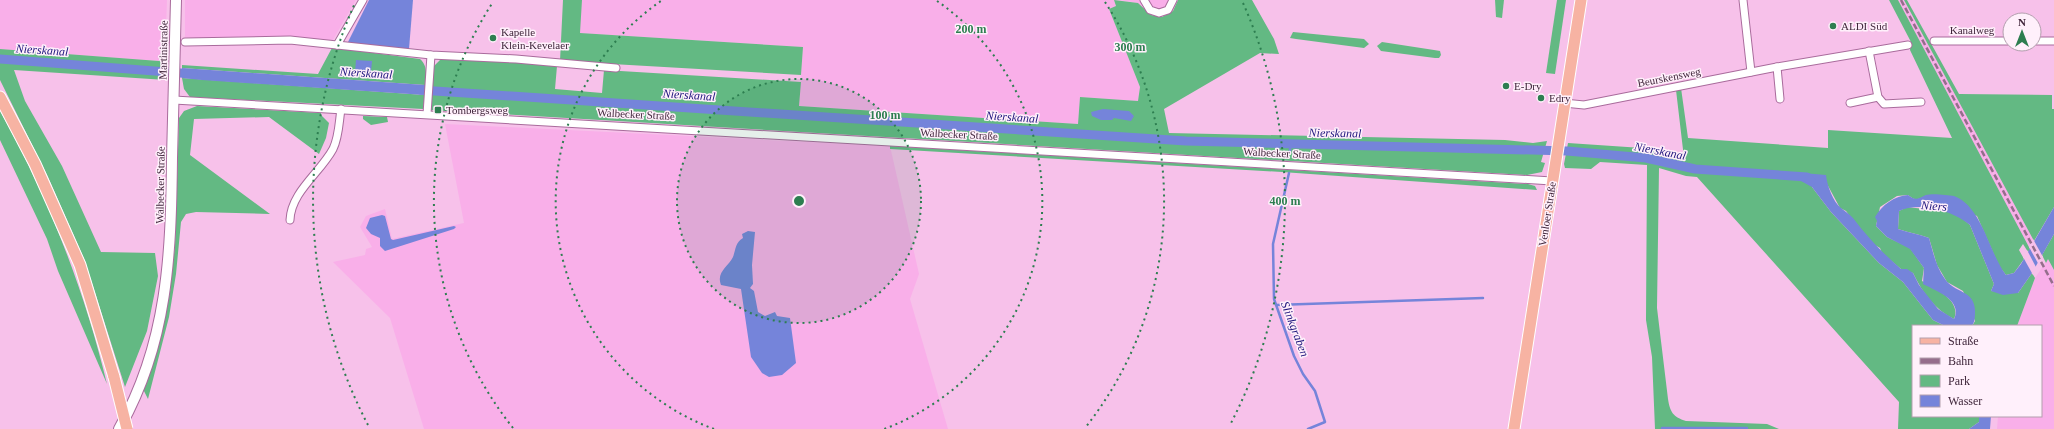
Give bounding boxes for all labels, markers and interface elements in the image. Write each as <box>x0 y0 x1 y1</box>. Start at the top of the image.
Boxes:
north arrow <box>2002 12 2042 52</box>
text: N <box>2018 16 2026 28</box>
street label: Martinistraße <box>156 20 170 80</box>
place label: ALDI Süd <box>1841 20 1888 32</box>
marker: ALDI Süd <box>1828 21 1838 31</box>
text: 200 m <box>956 22 987 36</box>
street label: Kanalweg <box>1950 24 1995 36</box>
place label: Kapelle Klein-Kevelaer <box>501 26 569 51</box>
marker: Kapelle Klein-Kevelaer <box>488 33 498 43</box>
text: 300 m <box>1115 40 1146 54</box>
water label: Nierskanal <box>14 41 69 59</box>
water label: Nierskanal <box>338 64 393 82</box>
street label: Beurskensweg <box>1636 65 1702 89</box>
place label: E-Dry <box>1514 80 1542 92</box>
marker: E-Dry <box>1501 81 1511 91</box>
water label: Nierskanal <box>661 86 716 104</box>
place label: Edry <box>1549 92 1571 104</box>
marker: Edry <box>1536 93 1546 103</box>
place label: Tombergsweg <box>446 104 508 116</box>
marker: Tombergsweg <box>433 105 443 115</box>
street label: Walbecker Straße <box>597 106 675 122</box>
text: 100 m <box>870 108 901 122</box>
water label: Nierskanal <box>984 108 1039 126</box>
street label: Walbecker Straße <box>920 126 998 142</box>
water label: Nierskanal <box>1308 126 1362 140</box>
water label: Nierskanal <box>1632 139 1688 163</box>
street label: Walbecker Straße <box>1243 145 1321 161</box>
street label: Walbecker Straße <box>153 146 167 224</box>
street label: Venloer Straße <box>1536 181 1558 247</box>
centre of rings <box>792 194 806 208</box>
text: 400 m <box>1270 194 1301 208</box>
water label: Niers <box>1920 198 1948 214</box>
water label: Slinkgraben <box>1278 299 1312 359</box>
legend <box>1912 325 2042 417</box>
text: Straße <box>1948 334 1979 348</box>
text: Bahn <box>1948 354 1973 368</box>
text: Park <box>1948 374 1970 388</box>
text: Wasser <box>1948 394 1982 408</box>

